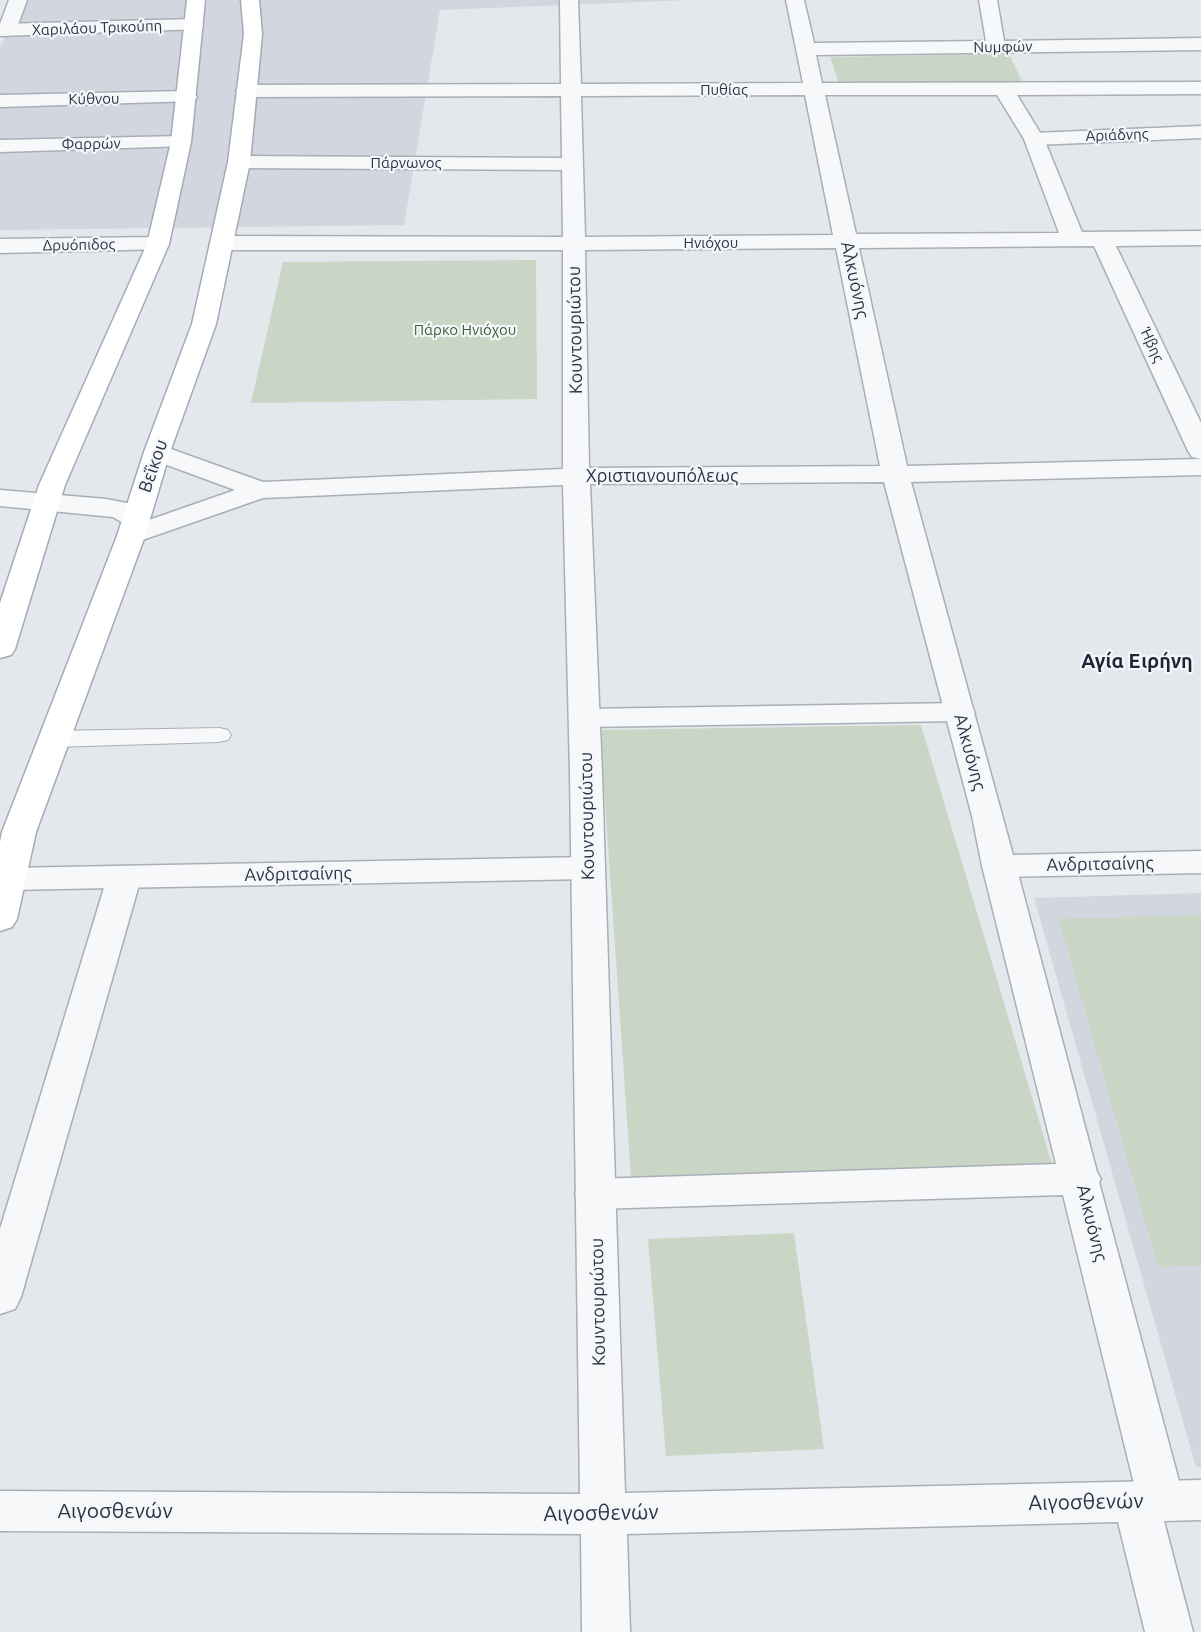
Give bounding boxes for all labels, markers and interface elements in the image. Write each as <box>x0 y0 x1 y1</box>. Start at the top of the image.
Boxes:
street label: Χαριλάου Τρικούπη <box>32 17 162 39</box>
street label: Νυμφών <box>973 37 1033 57</box>
street label: Πυθίας <box>700 81 748 99</box>
street label: Κύθνου <box>68 90 120 108</box>
street label: Αριάδνης <box>1085 125 1149 145</box>
street label: Φαρρών <box>61 134 121 154</box>
street label: Πάρνωνος <box>371 154 441 172</box>
street label: Ηνιόχου <box>684 234 738 252</box>
street label: Δρυόπιδος <box>43 235 115 255</box>
street label: Αλκυόνης <box>836 239 874 321</box>
street label: Κουντουριώτου <box>563 266 587 394</box>
park label: Πάρκο Ηνιόχου <box>414 321 516 339</box>
street label: Ήβης <box>1136 325 1168 365</box>
street label: Βεΐκου <box>134 437 172 495</box>
street label: Χριστιανουπόλεως <box>586 465 738 487</box>
district label: Αγία Ειρήνη <box>1081 649 1193 673</box>
street label: Αλκυόνης <box>949 711 991 793</box>
street label: Κουντουριώτου <box>575 752 599 880</box>
street label: Ανδριτσαίνης <box>1046 852 1154 876</box>
street label: Ανδριτσαίνης <box>244 862 352 886</box>
street label: Αλκυόνης <box>1072 1182 1112 1264</box>
street label: Κουντουριώτου <box>586 1238 610 1366</box>
street label: Αιγοσθενών <box>1028 1488 1144 1516</box>
street label: Αιγοσθενών <box>57 1498 173 1524</box>
street label: Αιγοσθενών <box>543 1499 659 1527</box>

